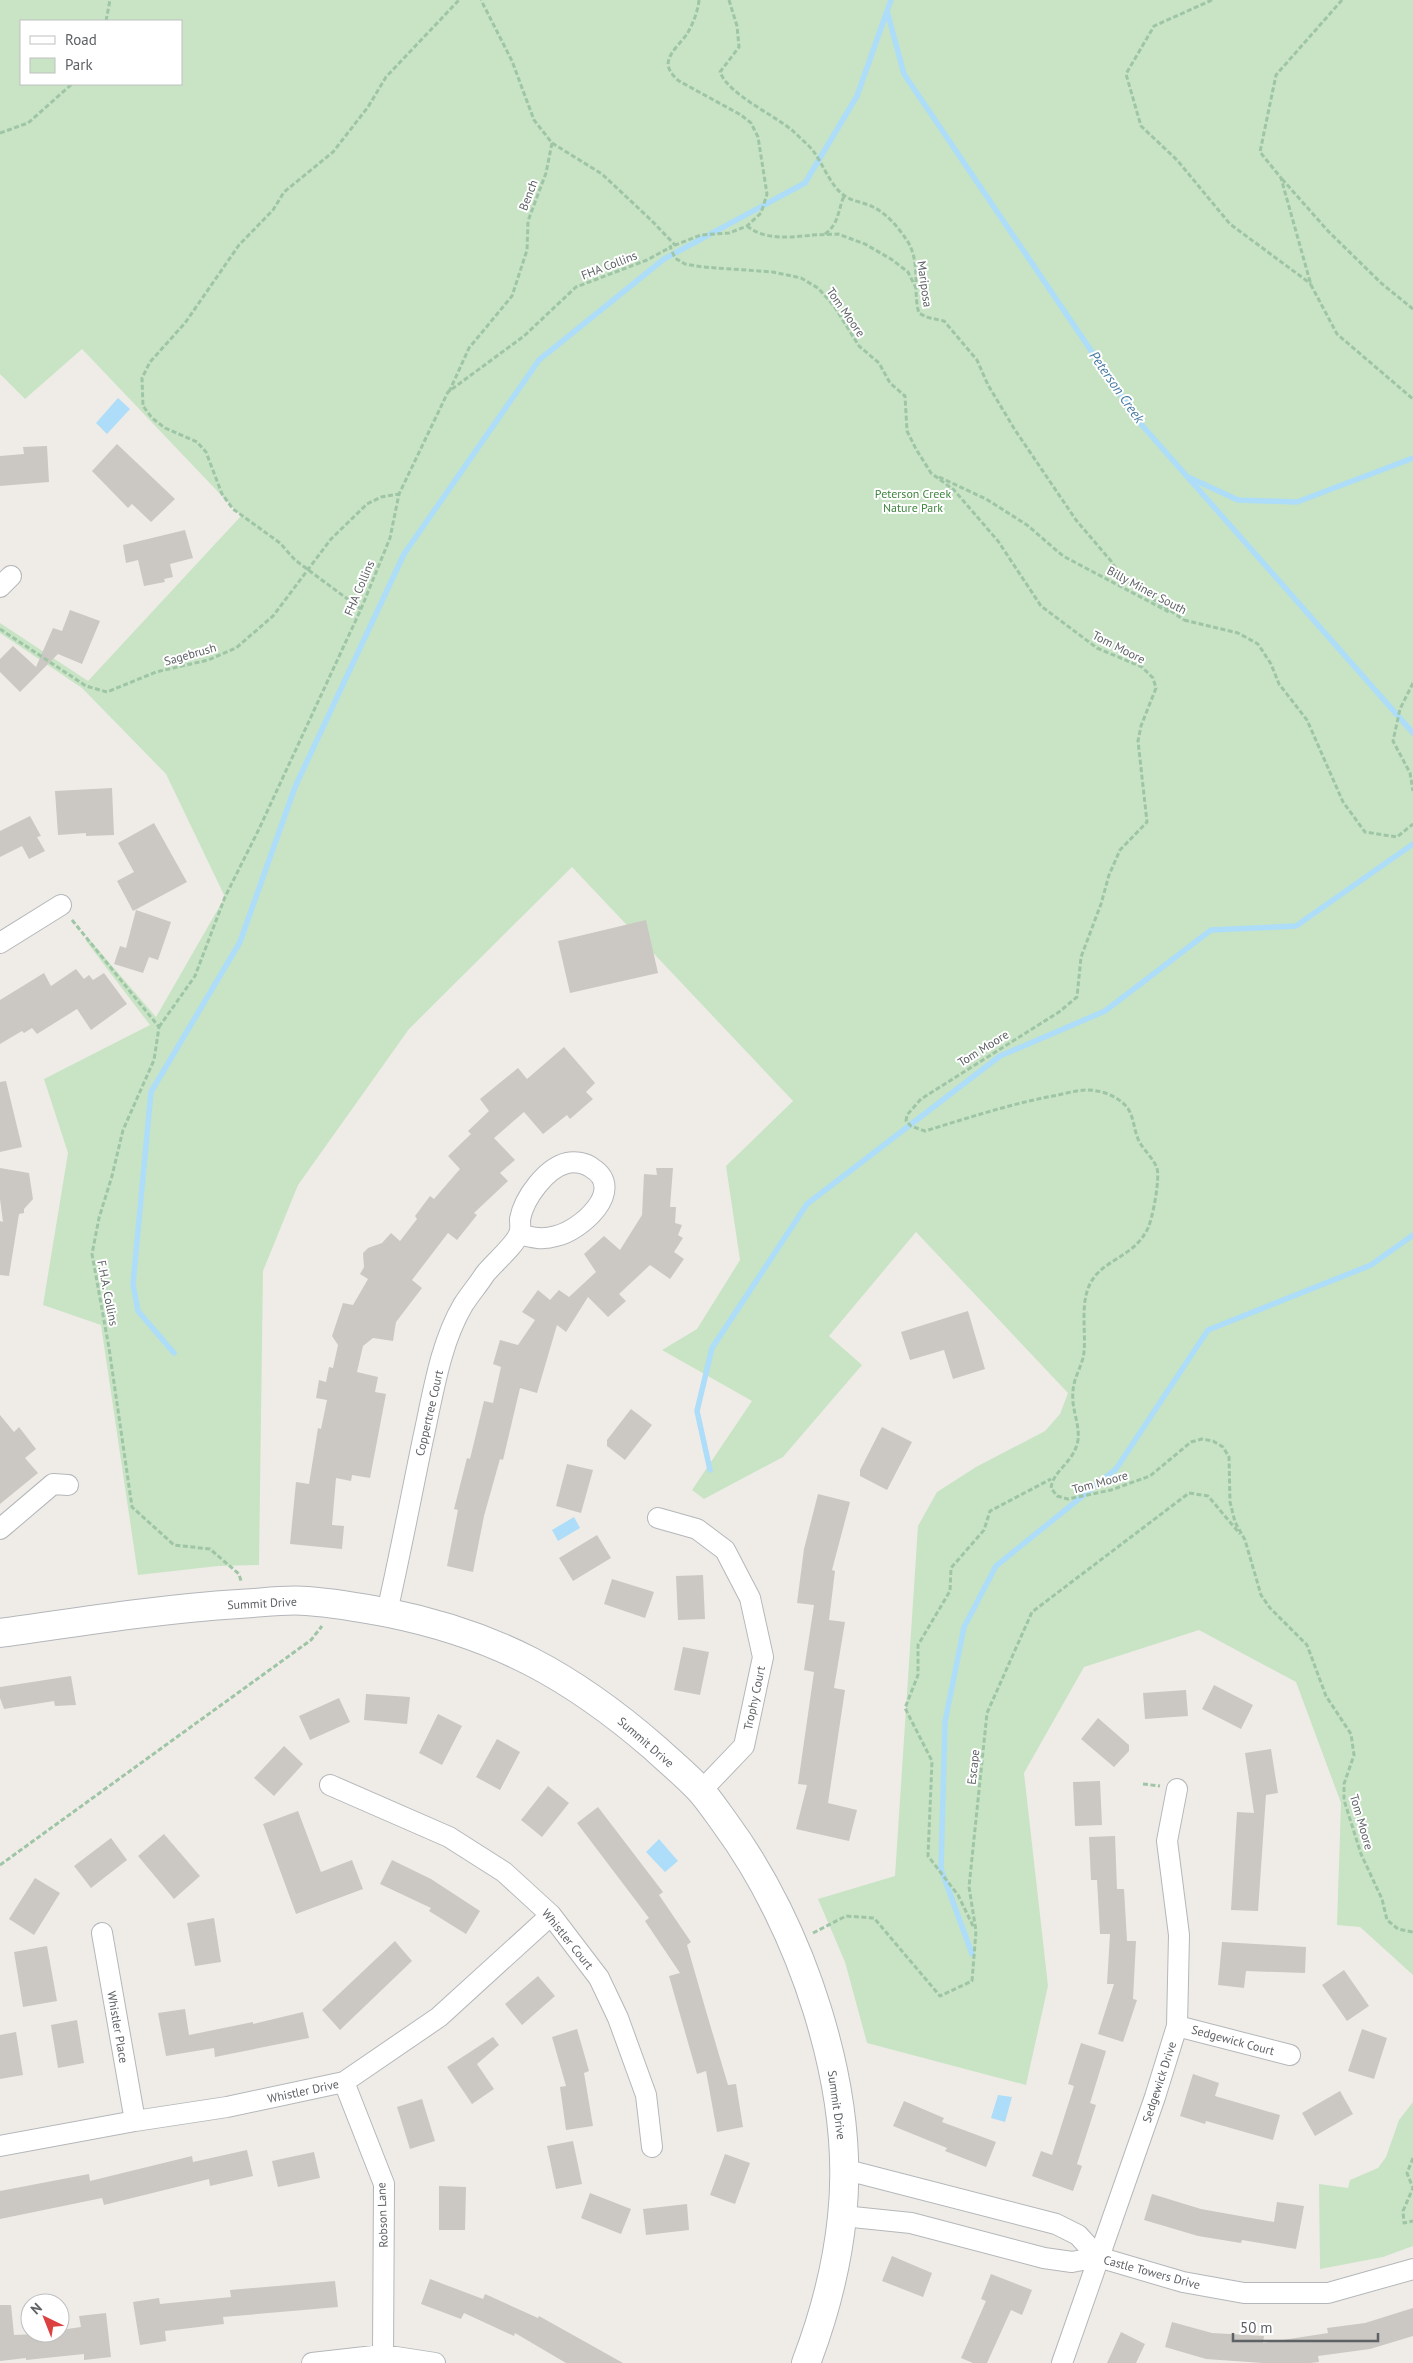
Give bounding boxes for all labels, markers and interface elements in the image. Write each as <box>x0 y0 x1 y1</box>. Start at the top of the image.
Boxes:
legend <box>20 20 182 85</box>
text: Road <box>65 30 97 49</box>
text: Park <box>65 55 93 74</box>
street label: Bench <box>515 178 541 212</box>
street label: FHA Collins <box>579 247 639 283</box>
street label: Mariposa <box>914 260 936 308</box>
street label: Tom Moore <box>823 284 869 340</box>
water label: Peterson Creek <box>1086 347 1149 427</box>
park label: Peterson Creek Nature Park <box>875 486 951 515</box>
street label: FHA Collins <box>341 558 377 618</box>
street label: Billy Miner South <box>1105 563 1189 617</box>
street label: Tom Moore <box>1090 627 1148 667</box>
street label: Sagebrush <box>162 639 218 669</box>
street label: Tom Moore <box>955 1027 1011 1069</box>
street label: F.H.A. Collins <box>94 1259 122 1327</box>
street label: Coppertree Court <box>412 1369 446 1457</box>
street label: Tom Moore <box>1071 1467 1129 1497</box>
street label: Summit Drive <box>227 1594 297 1612</box>
street label: Trophy Court <box>740 1665 768 1731</box>
street label: Summit Drive <box>615 1713 677 1771</box>
street label: Escape <box>964 1749 982 1785</box>
street label: Tom Moore <box>1347 1793 1377 1851</box>
street label: Whistler Court <box>539 1906 597 1972</box>
street label: Whistler Place <box>104 1990 132 2064</box>
street label: Sedgewick Court <box>1190 2022 1276 2058</box>
street label: Sedgewick Drive <box>1139 2040 1179 2124</box>
street label: Summit Drive <box>825 2069 849 2141</box>
street label: Whistler Drive <box>266 2076 340 2106</box>
street label: Robson Lane <box>373 2182 391 2248</box>
street label: Castle Towers Drive <box>1102 2252 1202 2292</box>
north arrow <box>20 2293 70 2343</box>
text: N <box>27 2299 46 2318</box>
scale bar <box>1233 2310 1378 2342</box>
text: 50 m <box>1240 2318 1273 2337</box>

